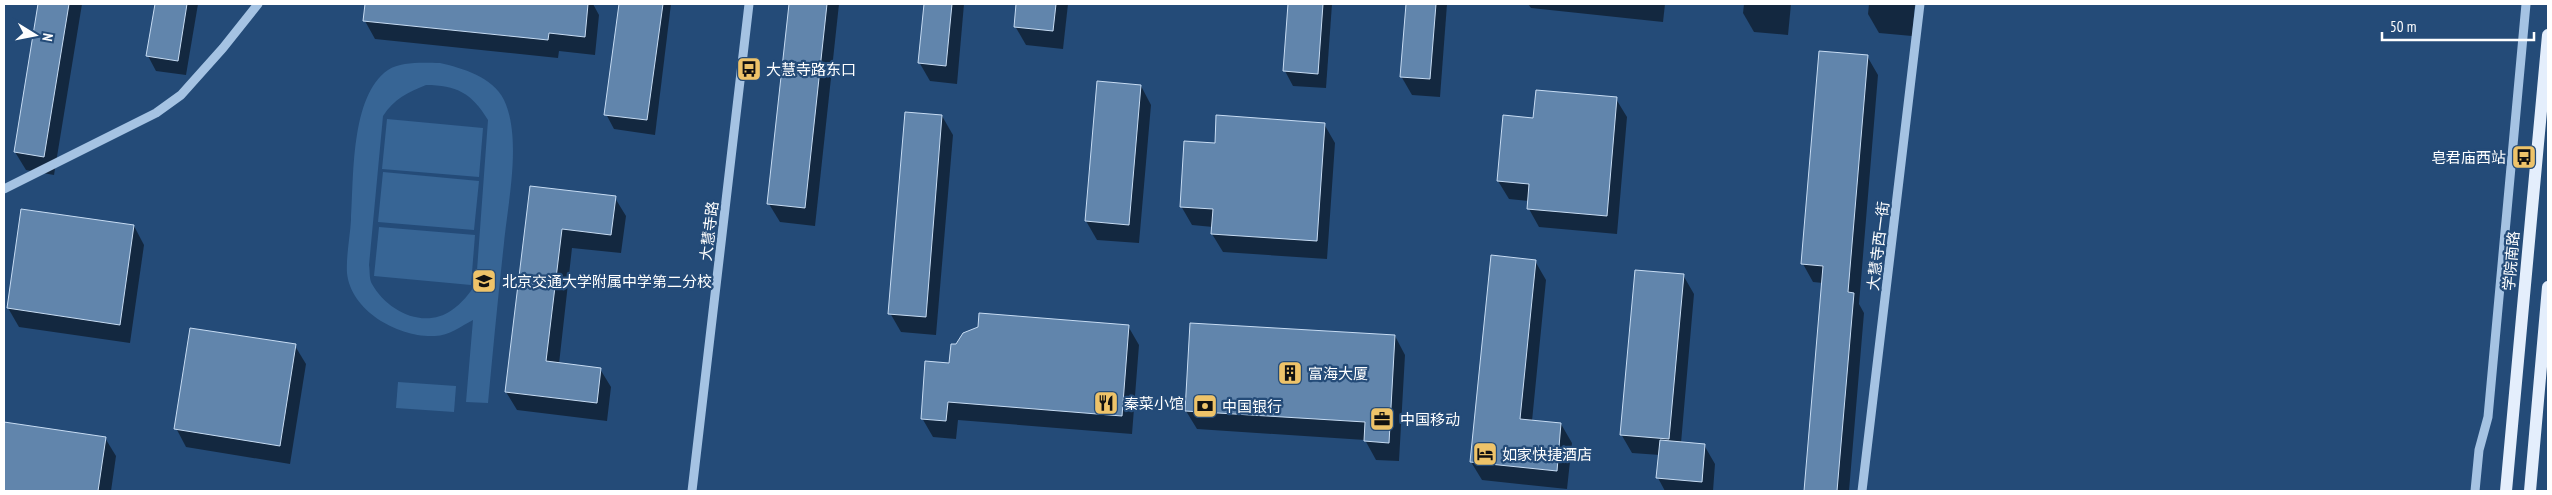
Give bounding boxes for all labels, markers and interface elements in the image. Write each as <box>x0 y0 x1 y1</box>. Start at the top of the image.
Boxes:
north arrow <box>10 10 60 60</box>
scale bar <box>2382 10 2534 42</box>
text: 50 m <box>2390 17 2416 36</box>
text: N <box>38 32 57 43</box>
bus stop icon: 大慧寺路东口 <box>736 56 762 82</box>
place label: 大慧寺路东口 <box>766 60 856 79</box>
bus stop icon: 皂君庙西站 <box>2511 144 2537 170</box>
place label: 皂君庙西站 <box>2431 148 2506 167</box>
street label: 大慧寺路 <box>696 200 722 262</box>
street label: 大慧寺西一街 <box>1863 200 1893 292</box>
street label: 学院南路 <box>2499 230 2523 292</box>
school or university icon: 北京交通大学附属中学第二分校 <box>471 268 497 294</box>
place label: 北京交通大学附属中学第二分校 <box>502 272 712 291</box>
building icon: 富海大厦 <box>1277 360 1303 386</box>
place label: 富海大厦 <box>1308 364 1368 383</box>
restaurant icon: 秦菜小馆 <box>1093 390 1119 416</box>
bank icon: 中国银行 <box>1192 393 1218 419</box>
place label: 秦菜小馆 <box>1124 394 1184 413</box>
place label: 中国银行 <box>1222 397 1282 416</box>
office icon: 中国移动 <box>1369 406 1395 432</box>
place label: 中国移动 <box>1400 410 1460 429</box>
hotel icon: 如家快捷酒店 <box>1472 441 1498 467</box>
place label: 如家快捷酒店 <box>1502 445 1592 464</box>

